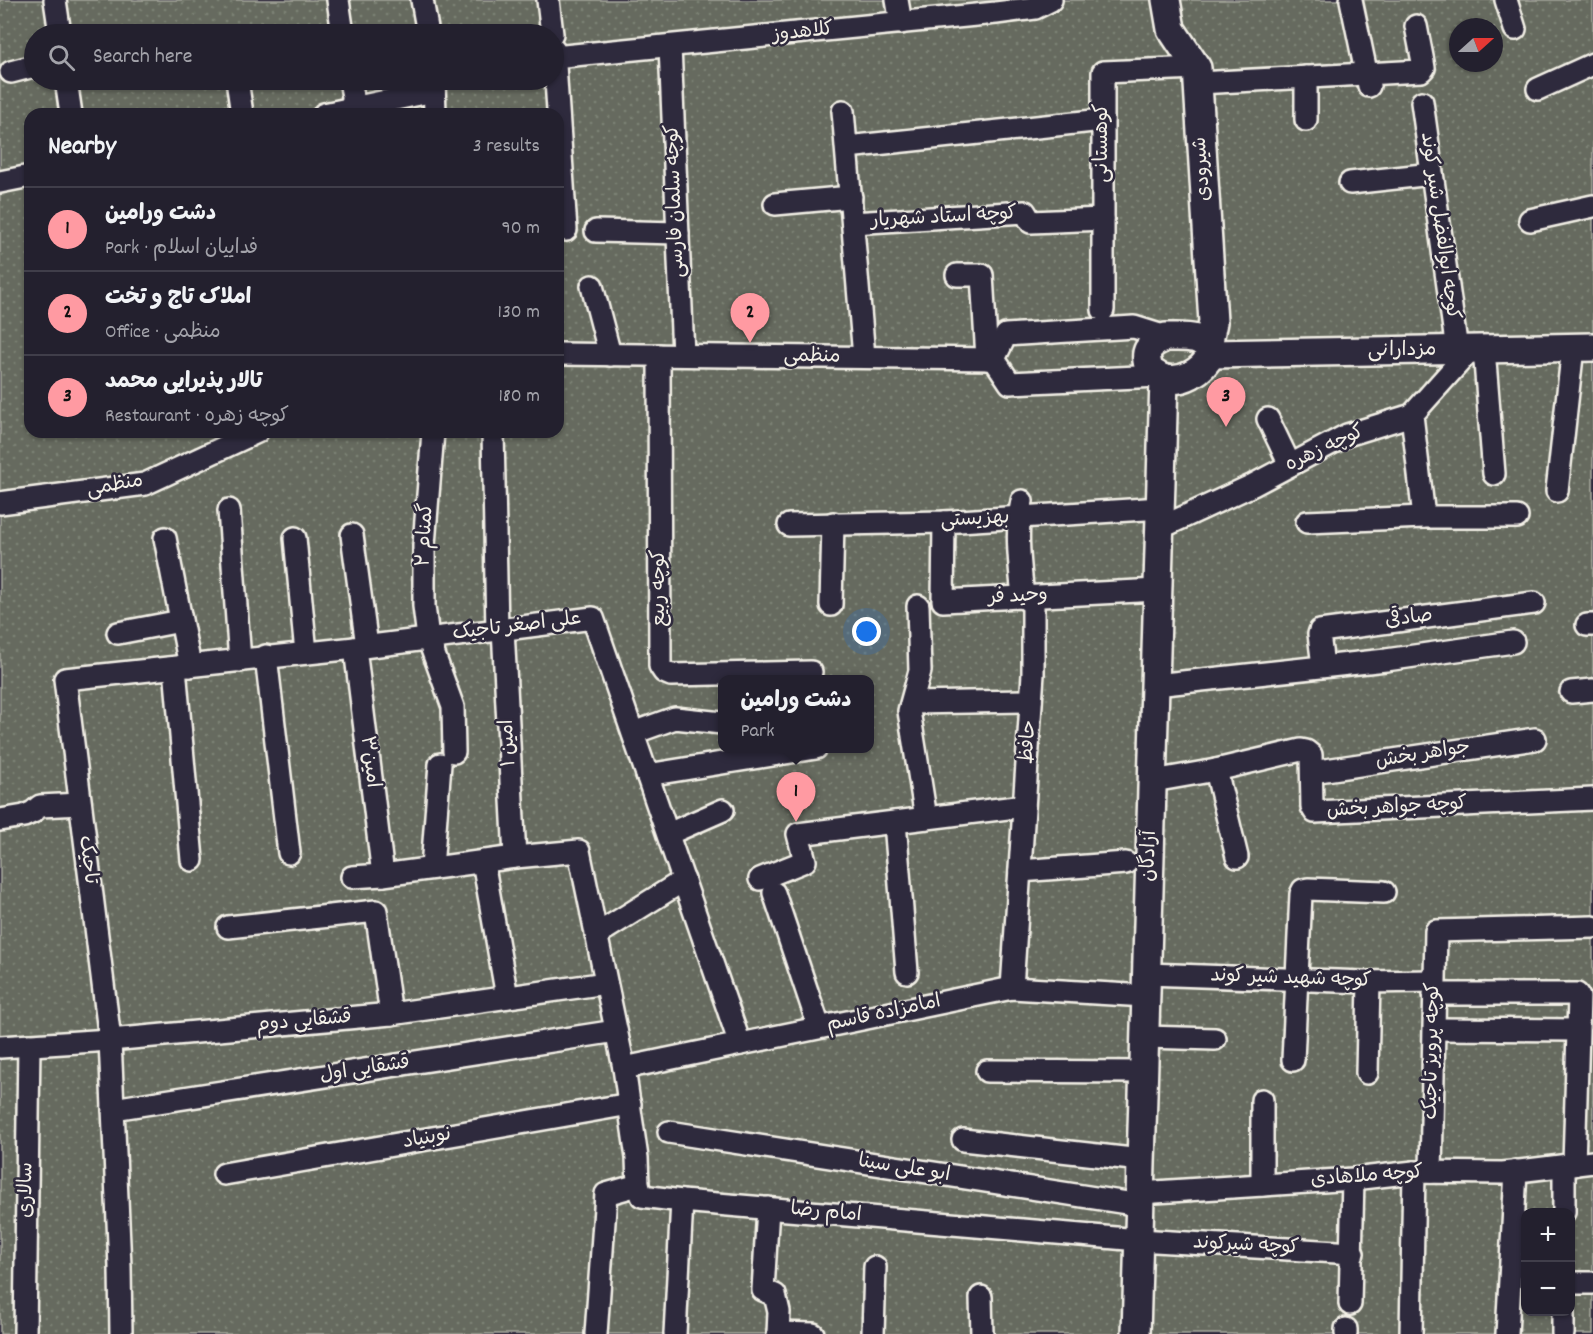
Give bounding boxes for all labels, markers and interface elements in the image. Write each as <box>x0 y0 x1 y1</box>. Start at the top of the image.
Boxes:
street label: کلاهدوز <box>769 16 835 50</box>
north arrow <box>1449 18 1503 72</box>
search box <box>24 24 564 90</box>
icon: search <box>45 41 78 74</box>
text: Search here <box>93 42 192 73</box>
street label: کوهستانی <box>1089 103 1117 183</box>
street label: کوچه سلمان فارسی <box>659 124 693 278</box>
text: Nearby <box>48 129 116 166</box>
street label: کوچه ابوالفضل شیر کوند <box>1412 130 1466 322</box>
text: 3 results <box>473 133 540 161</box>
street label: شیرودی <box>1187 136 1219 202</box>
text: دشت ورامین <box>105 199 216 230</box>
street label: کوچه استاد شهریار <box>868 200 1018 236</box>
text: 1 <box>65 215 70 243</box>
text: 90 m <box>502 215 540 243</box>
text: Park · فداییان اسلام <box>105 235 258 263</box>
text: املاک تاج و تخت <box>105 283 251 314</box>
pin: 2 <box>730 294 770 343</box>
text: 2 <box>63 299 72 327</box>
text: 130 m <box>498 299 540 327</box>
text: Office · منظمی <box>105 319 221 347</box>
street label: مزدارانی <box>1367 336 1437 366</box>
street label: منظمی <box>783 343 841 371</box>
text: تالار پذیرایی محمد <box>105 367 262 398</box>
pin: 3 <box>1206 378 1246 427</box>
text: 3 <box>63 383 72 411</box>
text: 180 m <box>498 383 540 411</box>
text: Restaurant · کوچه زهره <box>105 403 289 431</box>
street label: کوچه زهره <box>1281 418 1369 480</box>
street label: منظمی <box>85 467 145 505</box>
street label: گمنام ۲ <box>410 502 442 568</box>
street label: بهزیستی <box>940 504 1010 536</box>
street label: کوچه ربیع <box>646 549 674 627</box>
street label: وحید فر <box>985 581 1049 613</box>
street label: صادقی <box>1383 600 1434 636</box>
street label: علی اصغر تاجیک <box>451 605 583 649</box>
your location <box>852 617 881 646</box>
popup <box>718 675 874 753</box>
text: دشت ورامین <box>740 686 852 717</box>
street label: امین ۱ <box>494 718 524 768</box>
text: Park <box>740 718 775 746</box>
street label: حافظ <box>1014 719 1044 765</box>
street label: امین۳ <box>352 734 386 790</box>
street label: جواهر بخش <box>1374 734 1472 776</box>
pin: 1 <box>776 772 816 822</box>
street label: کوچه جواهر بخش <box>1326 790 1468 826</box>
street label: آزادگان <box>1135 829 1165 882</box>
street label: تاجیک <box>70 834 104 886</box>
street label: کوچه شهید شیر کوند <box>1210 962 1372 996</box>
street label: کوچه پرویز تاجیک <box>1418 982 1448 1120</box>
street label: امامزاده قاسم <box>824 988 944 1040</box>
street label: قشقایی دوم <box>255 1004 353 1040</box>
street label: قشقایی اول <box>318 1049 412 1091</box>
street label: نوبنیاد <box>401 1121 453 1157</box>
street label: ابو علی سینا <box>856 1148 952 1190</box>
street label: کوچه ملاهادی <box>1310 1159 1424 1195</box>
street label: سالاری <box>13 1162 41 1218</box>
street label: امام رضا <box>789 1196 863 1230</box>
map controls <box>1521 1208 1575 1316</box>
button: + <box>1521 1208 1575 1262</box>
street label: کوچه شیرکوند <box>1192 1229 1300 1263</box>
button: − <box>1521 1262 1575 1316</box>

